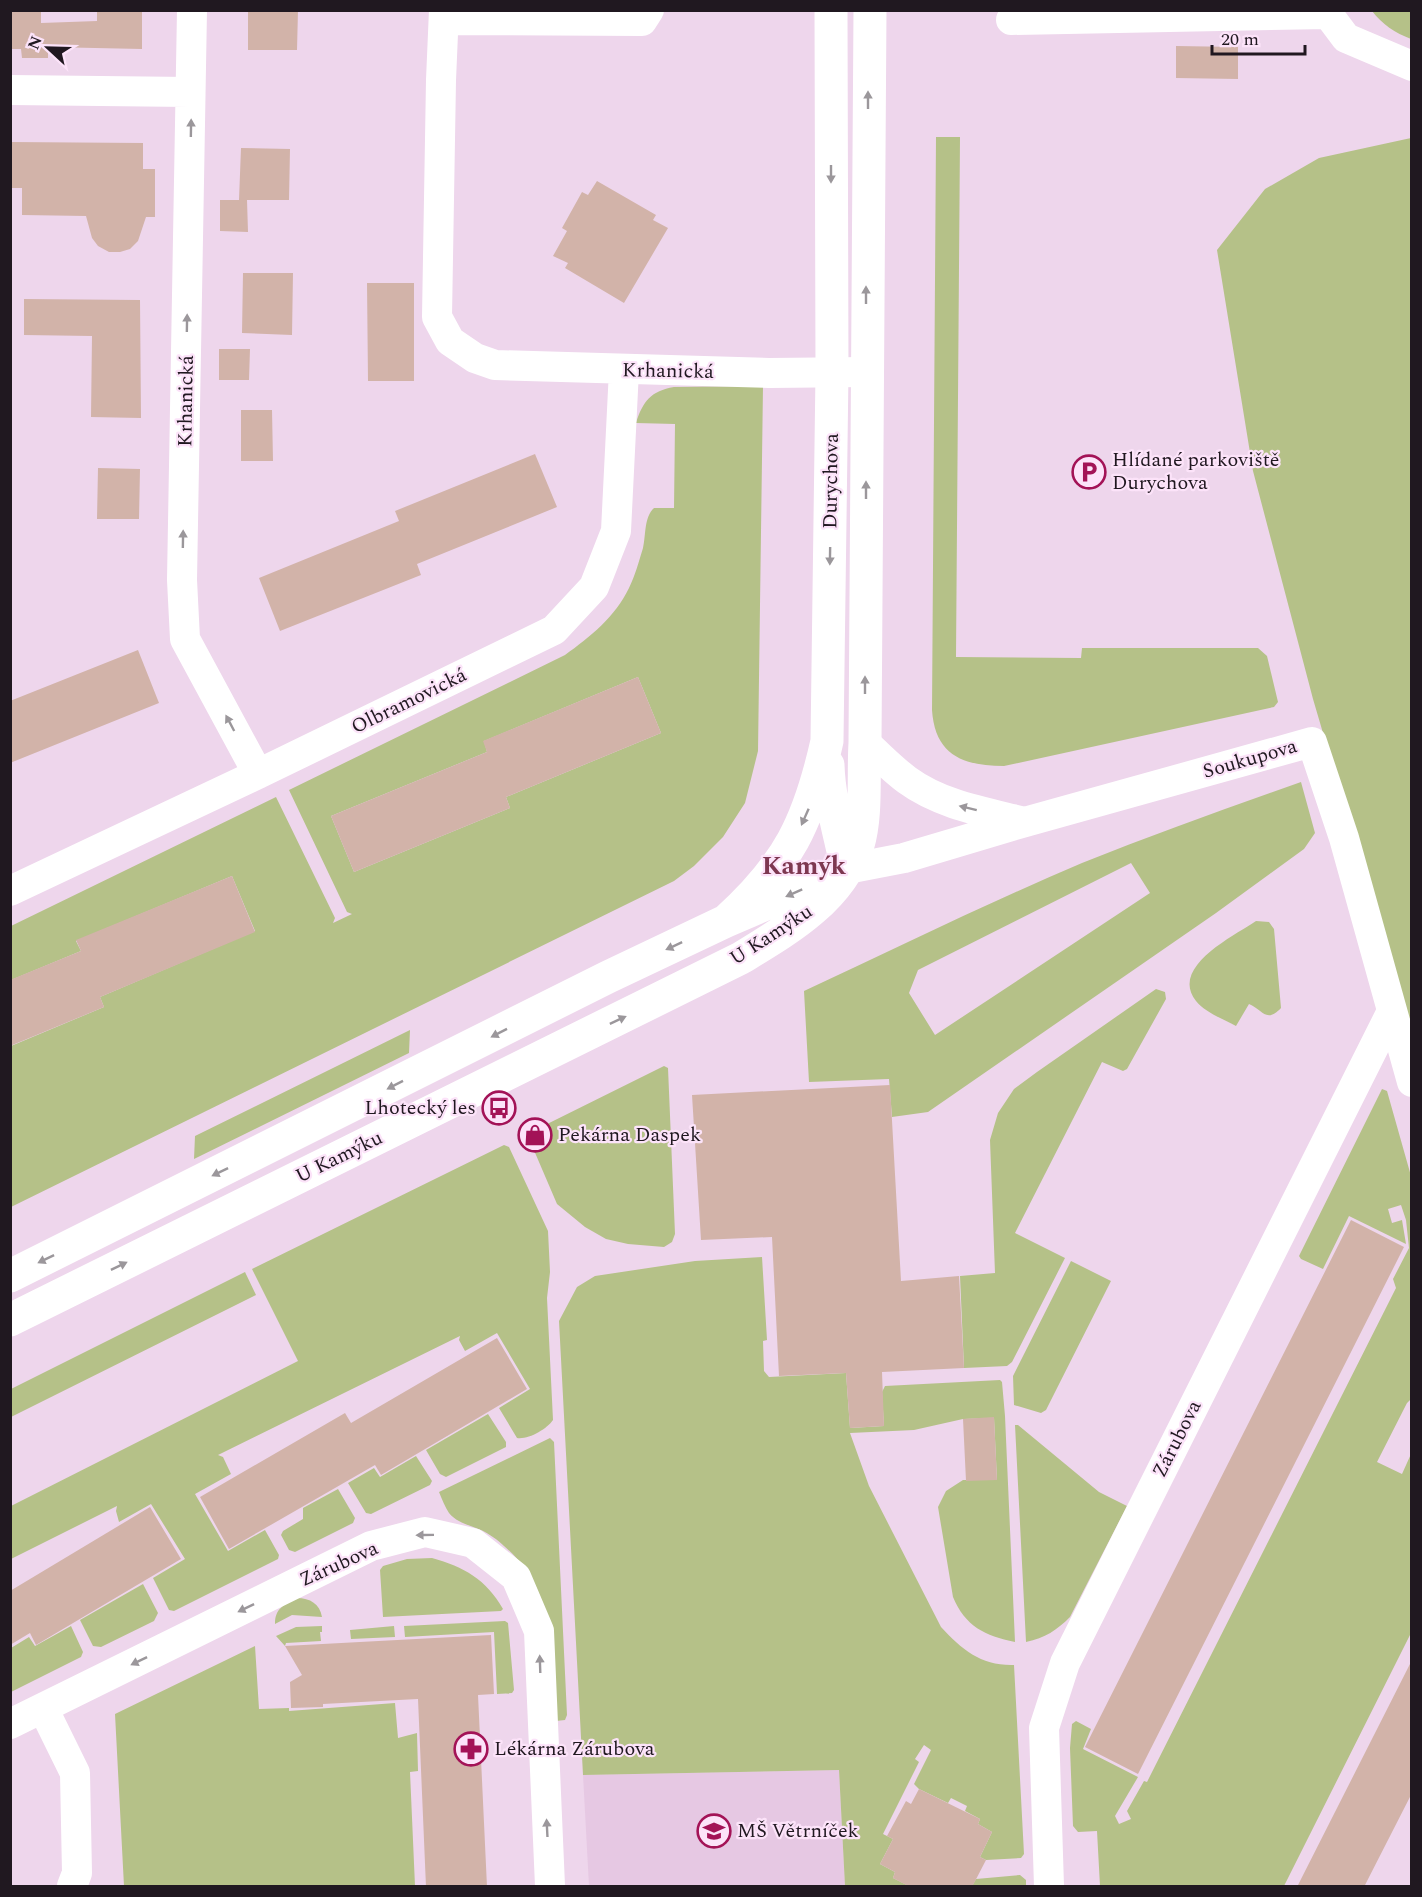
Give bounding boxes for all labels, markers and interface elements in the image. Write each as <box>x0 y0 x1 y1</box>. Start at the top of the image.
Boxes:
north arrow <box>18 18 78 78</box>
scale bar <box>1212 18 1305 56</box>
text: 20 m <box>1221 26 1259 53</box>
text: N <box>21 32 49 53</box>
one-way arrow <box>863 90 873 109</box>
one-way arrow <box>186 119 195 138</box>
one-way arrow <box>826 164 836 183</box>
one-way arrow <box>862 285 871 304</box>
one-way arrow <box>182 314 192 333</box>
street label: Krhanická <box>170 355 202 447</box>
street label: Krhanická <box>622 355 714 387</box>
street label: Durychova <box>815 433 847 529</box>
place label: Hlídané parkoviště Durychova <box>1112 445 1279 498</box>
parking icon: Hlídané parkoviště Durychova <box>1071 454 1107 490</box>
one-way arrow <box>861 480 871 499</box>
one-way arrow <box>178 529 188 548</box>
one-way arrow <box>825 547 835 566</box>
street label: Olbramovická <box>346 660 472 742</box>
one-way arrow <box>860 675 870 694</box>
one-way arrow <box>225 714 235 731</box>
street label: Soukupova <box>1199 731 1301 787</box>
one-way arrow <box>959 802 978 812</box>
one-way arrow <box>800 809 810 827</box>
district label: Kamýk <box>762 846 847 886</box>
one-way arrow <box>784 888 802 898</box>
street label: U Kamýku <box>724 897 818 973</box>
one-way arrow <box>665 942 682 951</box>
one-way arrow <box>609 1015 626 1024</box>
one-way arrow <box>490 1028 507 1038</box>
one-way arrow <box>386 1080 404 1090</box>
bus stop icon: Lhotecký les <box>481 1090 517 1126</box>
place label: Lhotecký les <box>365 1093 476 1123</box>
shop icon: Pekárna Daspek <box>517 1117 553 1153</box>
place label: Pekárna Daspek <box>558 1120 701 1150</box>
street label: U Kamýku <box>290 1123 388 1191</box>
one-way arrow <box>212 1167 229 1177</box>
one-way arrow <box>37 1254 54 1263</box>
one-way arrow <box>111 1261 128 1271</box>
street label: Zárubova <box>1145 1395 1209 1483</box>
one-way arrow <box>416 1530 435 1540</box>
street label: Zárubova <box>295 1533 383 1595</box>
one-way arrow <box>238 1603 255 1612</box>
one-way arrow <box>535 1654 545 1673</box>
one-way arrow <box>130 1656 147 1666</box>
pharmacy icon: Lékárna Zárubova <box>453 1731 489 1767</box>
place label: Lékárna Zárubova <box>494 1734 655 1764</box>
school or university icon: MŠ Větrníček <box>696 1813 732 1849</box>
place label: MŠ Větrníček <box>737 1816 859 1846</box>
one-way arrow <box>543 1819 552 1838</box>

